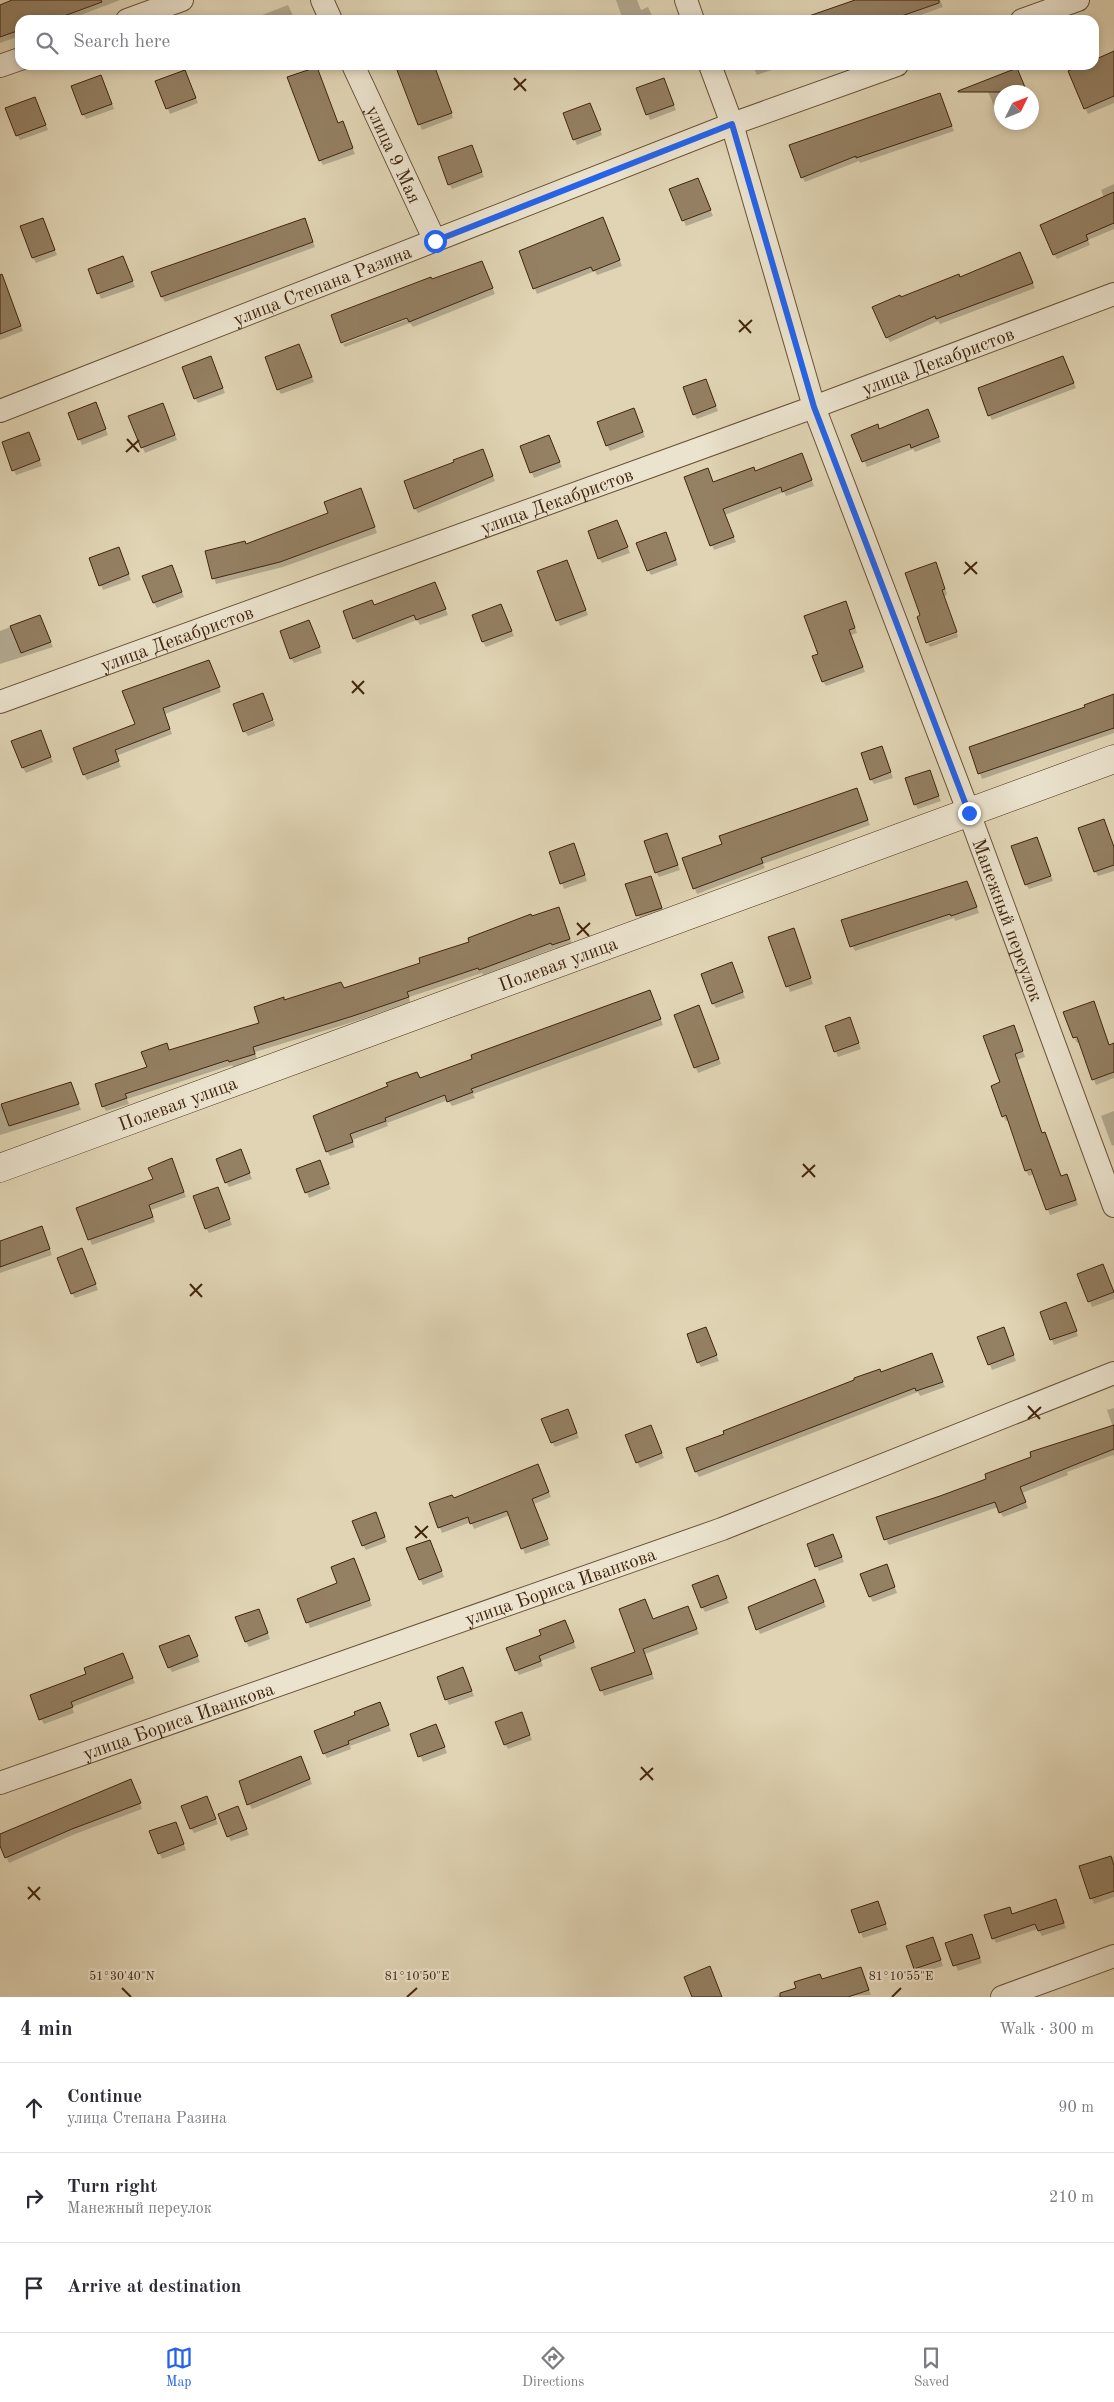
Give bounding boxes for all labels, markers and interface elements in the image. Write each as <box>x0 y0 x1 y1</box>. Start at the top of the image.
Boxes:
search box <box>15 15 1099 70</box>
icon: search <box>33 29 61 57</box>
text: Search here <box>73 33 170 52</box>
north arrow <box>994 85 1039 130</box>
street label: улица 9 Мая <box>361 103 423 207</box>
route start <box>424 230 447 253</box>
street label: улица Степана Разина <box>231 243 416 331</box>
street label: улица Декабристов <box>860 325 1017 400</box>
street label: улица Декабристов <box>478 466 636 539</box>
street label: улица Декабристов <box>99 604 257 677</box>
route end <box>958 802 981 825</box>
street label: Манежный переулок <box>967 837 1045 1005</box>
street label: Полевая улица <box>496 935 621 996</box>
street label: Полевая улица <box>116 1075 241 1136</box>
street label: улица Бориса Иванкова <box>463 1546 660 1631</box>
street label: улица Бориса Иванкова <box>81 1680 278 1765</box>
text: 51°30'40"N <box>89 1970 155 1983</box>
text: 81°10'50"E <box>385 1970 449 1983</box>
text: 81°10'55"E <box>869 1970 933 1983</box>
text: 4 min <box>20 2019 73 2040</box>
text: Walk · 300 m <box>999 2022 1094 2038</box>
text: Continue <box>67 2088 142 2107</box>
icon: ahead <box>20 2094 48 2122</box>
text: 90 m <box>1058 2100 1094 2116</box>
text: улица Степана Разина <box>67 2111 227 2127</box>
text: Turn right <box>67 2178 157 2197</box>
icon: right <box>20 2184 48 2212</box>
text: 210 m <box>1049 2190 1094 2206</box>
text: Манежный переулок <box>67 2201 212 2217</box>
icon: arrive <box>20 2274 48 2302</box>
text: Arrive at destination <box>67 2278 241 2297</box>
tab: Map <box>165 2344 193 2391</box>
tab: Directions <box>522 2344 584 2391</box>
tab: Saved <box>914 2344 949 2391</box>

